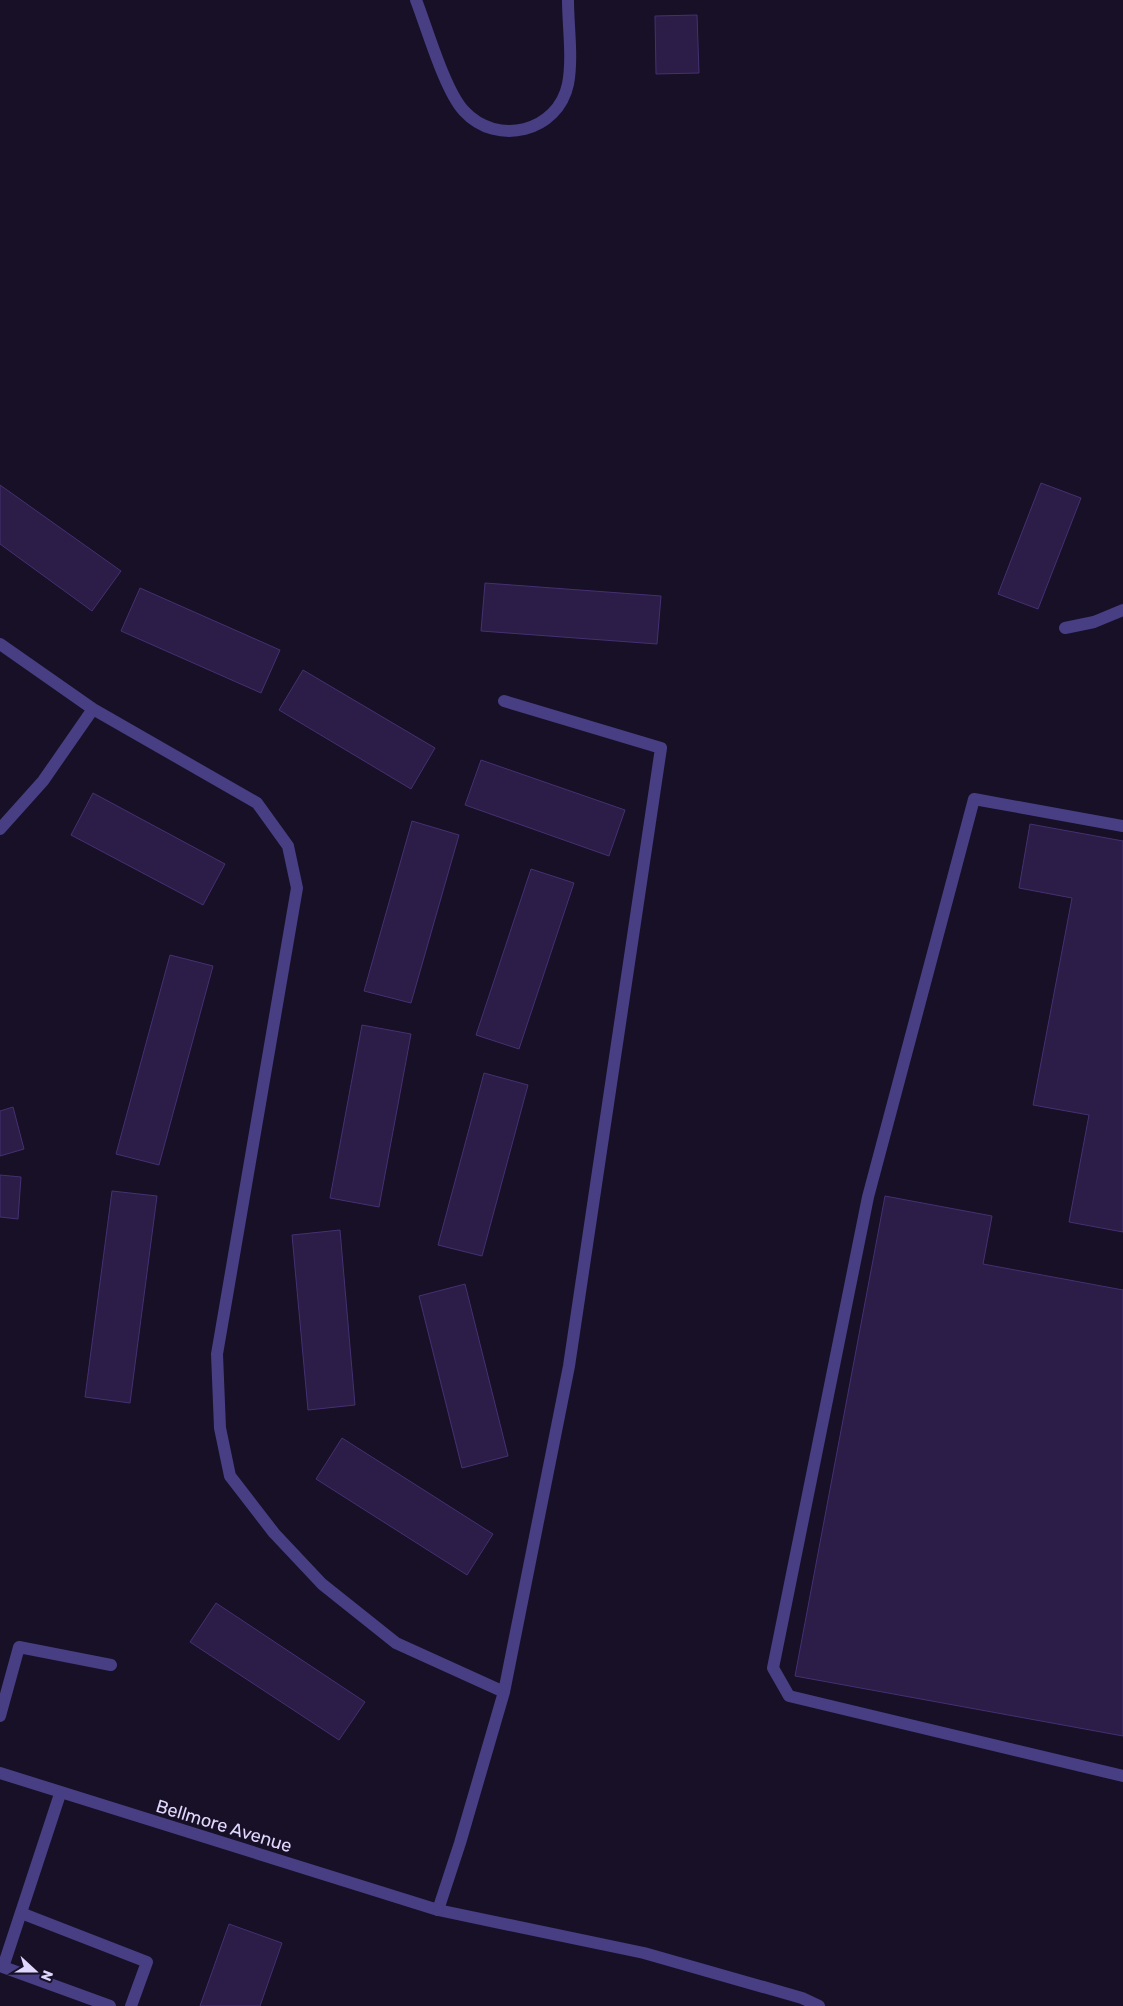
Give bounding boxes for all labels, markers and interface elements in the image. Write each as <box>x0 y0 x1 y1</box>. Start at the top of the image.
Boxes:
street label: Bellmore Avenue <box>153 1795 295 1857</box>
north arrow <box>10 1946 60 1996</box>
text: N <box>37 1968 56 1983</box>

